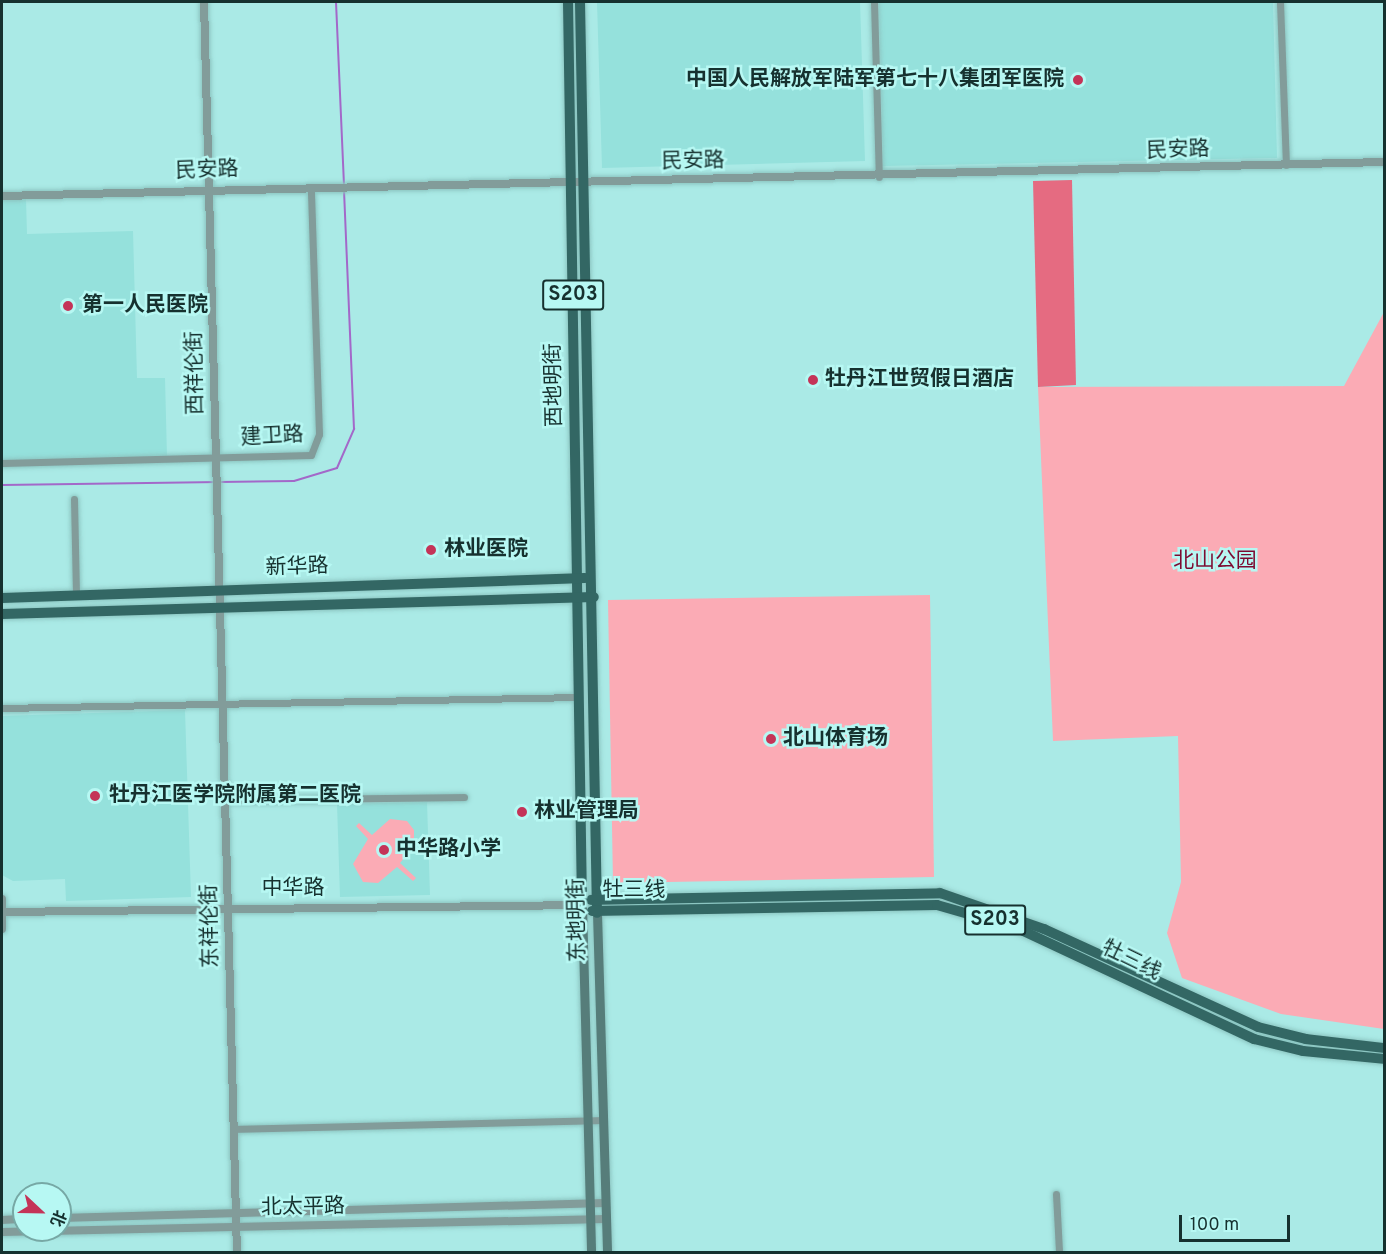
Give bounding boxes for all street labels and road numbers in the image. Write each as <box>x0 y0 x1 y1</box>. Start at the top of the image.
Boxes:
street label: 民安路 <box>1146 137 1210 165</box>
street label: 民安路 <box>661 149 725 175</box>
street label: 民安路 <box>175 157 239 185</box>
road number: S203 <box>542 278 604 312</box>
street label: 西祥伦街 <box>183 331 209 415</box>
street label: 西地明街 <box>542 343 568 427</box>
street label: 建卫路 <box>240 423 304 451</box>
street label: 新华路 <box>265 554 329 582</box>
street label: 中华路 <box>262 876 324 902</box>
street label: 东地明街 <box>565 878 591 962</box>
street label: 牡三线 <box>603 878 665 904</box>
street label: 东祥伦街 <box>198 884 224 968</box>
road number: S203 <box>964 903 1026 937</box>
street label: 牡三线 <box>1097 936 1165 986</box>
street label: 北太平路 <box>261 1195 345 1221</box>

